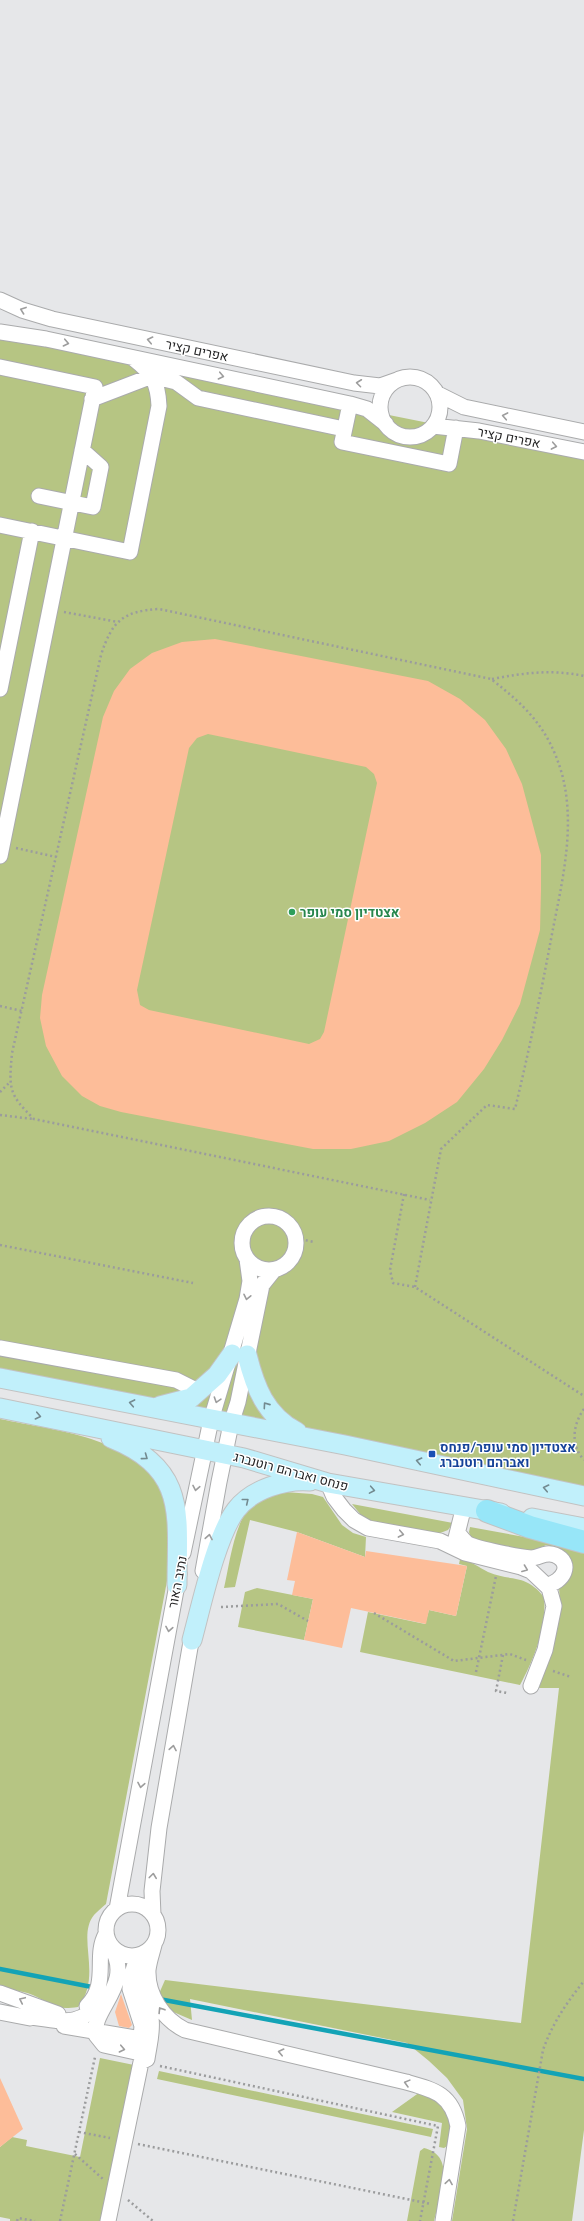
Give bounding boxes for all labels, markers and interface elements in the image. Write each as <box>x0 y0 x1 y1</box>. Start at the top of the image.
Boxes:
one-way arrow <box>20 306 27 314</box>
one-way arrow <box>147 336 153 344</box>
street label: אפרים קציר <box>164 336 230 364</box>
one-way arrow <box>63 339 69 347</box>
one-way arrow <box>217 371 224 380</box>
one-way arrow <box>356 379 362 388</box>
one-way arrow <box>501 413 508 421</box>
street label: אפרים קציר <box>476 423 542 451</box>
one-way arrow <box>551 441 557 449</box>
place label: אצטדיון סמי עופר <box>300 904 400 920</box>
marker: אצטדיון סמי עופר <box>287 907 297 917</box>
one-way arrow <box>244 1294 252 1300</box>
one-way arrow <box>213 1397 222 1404</box>
one-way arrow <box>129 1399 135 1408</box>
one-way arrow <box>264 1402 271 1409</box>
one-way arrow <box>35 1412 41 1420</box>
place label: אצטדיון סמי עופר/פנחס ואברהם רוטנברג <box>440 1439 576 1470</box>
street label: פנחס ואברהם רוטנברג <box>232 1448 350 1494</box>
marker: אצטדיון סמי עופר/פנחס ואברהם רוטנברג <box>427 1449 437 1459</box>
one-way arrow <box>141 1452 148 1459</box>
one-way arrow <box>416 1457 422 1465</box>
one-way arrow <box>192 1485 200 1491</box>
one-way arrow <box>543 1485 549 1493</box>
one-way arrow <box>369 1486 375 1494</box>
one-way arrow <box>241 1499 248 1506</box>
one-way arrow <box>398 1529 404 1538</box>
one-way arrow <box>204 1534 213 1540</box>
street label: נתיב האור <box>164 1554 190 1610</box>
one-way arrow <box>522 1565 529 1573</box>
one-way arrow <box>165 1626 173 1632</box>
one-way arrow <box>168 1745 177 1751</box>
one-way arrow <box>137 1781 145 1788</box>
one-way arrow <box>148 1873 157 1880</box>
one-way arrow <box>19 1997 27 2005</box>
one-way arrow <box>158 2007 166 2014</box>
one-way arrow <box>119 2045 125 2053</box>
one-way arrow <box>277 2049 284 2057</box>
one-way arrow <box>404 2079 410 2087</box>
one-way arrow <box>444 2179 453 2186</box>

